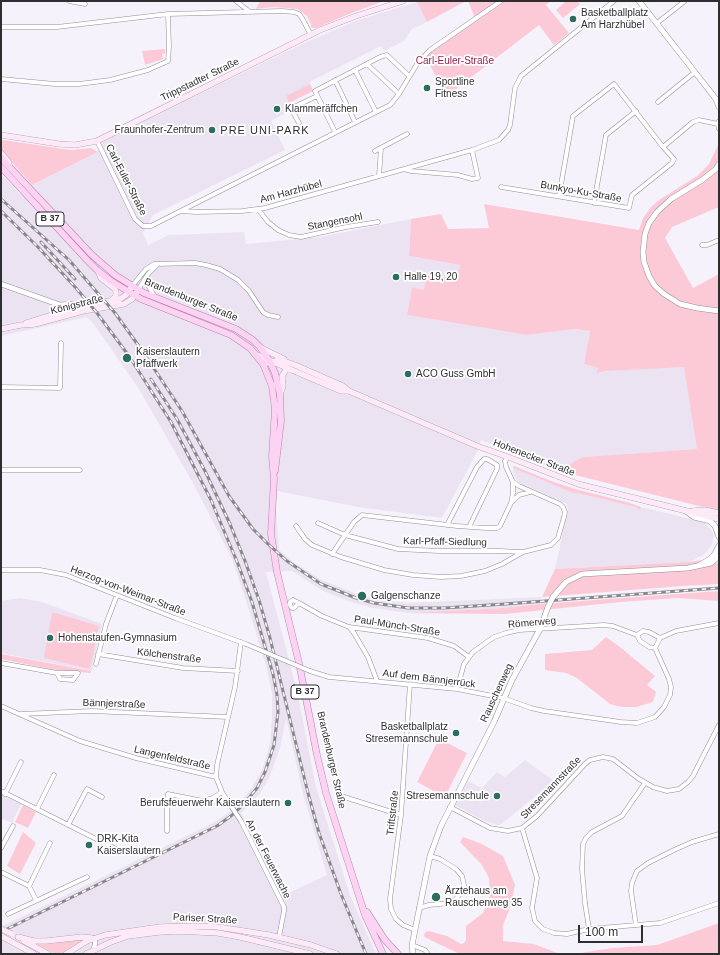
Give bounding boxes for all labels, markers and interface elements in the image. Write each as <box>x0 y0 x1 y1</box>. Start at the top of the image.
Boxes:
place label: Basketballplatz Am Harzhübel <box>581 7 648 30</box>
marker: Basketballplatz Am Harzhübel <box>568 14 578 24</box>
park label: Carl-Euler-Straße <box>416 55 494 67</box>
street label: Trippstadter Straße <box>159 56 241 104</box>
place label: Sportline Fitness <box>435 76 474 100</box>
marker: Sportline Fitness <box>422 83 432 93</box>
place label: Klammeräffchen <box>285 103 358 115</box>
marker: Klammeräffchen <box>272 104 282 114</box>
place label: Fraunhofer-Zentrum <box>115 124 204 136</box>
district label: PRE UNI-PARK <box>220 124 310 138</box>
marker: Fraunhofer-Zentrum <box>207 125 217 135</box>
street label: Carl-Euler-Straße <box>103 142 149 218</box>
street label: Am Harzhübel <box>259 178 323 206</box>
street label: Bunkyo-Ku-Straße <box>539 179 623 205</box>
street label: Stangensohl <box>307 211 363 233</box>
road number: B 37 <box>36 212 64 226</box>
place label: Halle 19, 20 <box>404 271 457 283</box>
marker: Halle 19, 20 <box>391 272 401 282</box>
street label: Brandenburger Straße <box>143 276 239 324</box>
street label: Königstraße <box>49 293 105 317</box>
place label: Kaiserslautern Pfaffwerk <box>136 346 200 370</box>
marker: Kaiserslautern Pfaffwerk <box>121 352 133 364</box>
place label: ACO Guss GmbH <box>416 368 495 380</box>
marker: ACO Guss GmbH <box>403 369 413 379</box>
street label: Hohenecker Straße <box>491 437 577 479</box>
street label: Karl-Pfaff-Siedlung <box>403 535 487 549</box>
street label: Herzog-von-Weimar-Straße <box>69 563 187 619</box>
marker: Galgenschanze <box>356 590 368 602</box>
place label: Galgenschanze <box>371 590 440 602</box>
street label: Paul-Münch-Straße <box>353 613 441 639</box>
street label: Römerweg <box>507 615 557 631</box>
place label: Hohenstaufen-Gymnasium <box>58 632 177 644</box>
marker: Hohenstaufen-Gymnasium <box>45 633 55 643</box>
street label: Kölchenstraße <box>136 646 202 666</box>
street label: Rauschenweg <box>478 662 516 724</box>
street label: Auf dem Bännjerrück <box>382 667 476 691</box>
road number: B 37 <box>291 685 319 699</box>
street label: Bännjerstraße <box>82 697 146 711</box>
street label: Brandenburger Straße <box>314 710 348 810</box>
place label: Basketballplatz Stresemannschule <box>365 721 448 744</box>
marker: Basketballplatz Stresemannschule <box>451 728 461 738</box>
street label: Langenfeldstraße <box>133 743 211 773</box>
street label: Stresemannstraße <box>518 754 584 822</box>
street label: Triftstraße <box>385 790 401 836</box>
place label: Stresemannschule <box>406 790 489 802</box>
marker: Stresemannschule <box>492 791 502 801</box>
place label: Berufsfeuerwehr Kaiserslautern <box>140 797 280 809</box>
marker: Berufsfeuerwehr Kaiserslautern <box>283 798 293 808</box>
street label: An der Feuerwache <box>243 817 293 901</box>
place label: DRK-Kita Kaiserslautern <box>97 833 161 856</box>
marker: DRK-Kita Kaiserslautern <box>84 840 94 850</box>
place label: Ärztehaus am Rauschenweg 35 <box>445 885 522 908</box>
marker: Ärztehaus am Rauschenweg 35 <box>430 891 442 903</box>
street label: Pariser Straße <box>172 911 238 927</box>
scale bar <box>580 917 645 943</box>
text: 100 m <box>585 925 618 939</box>

